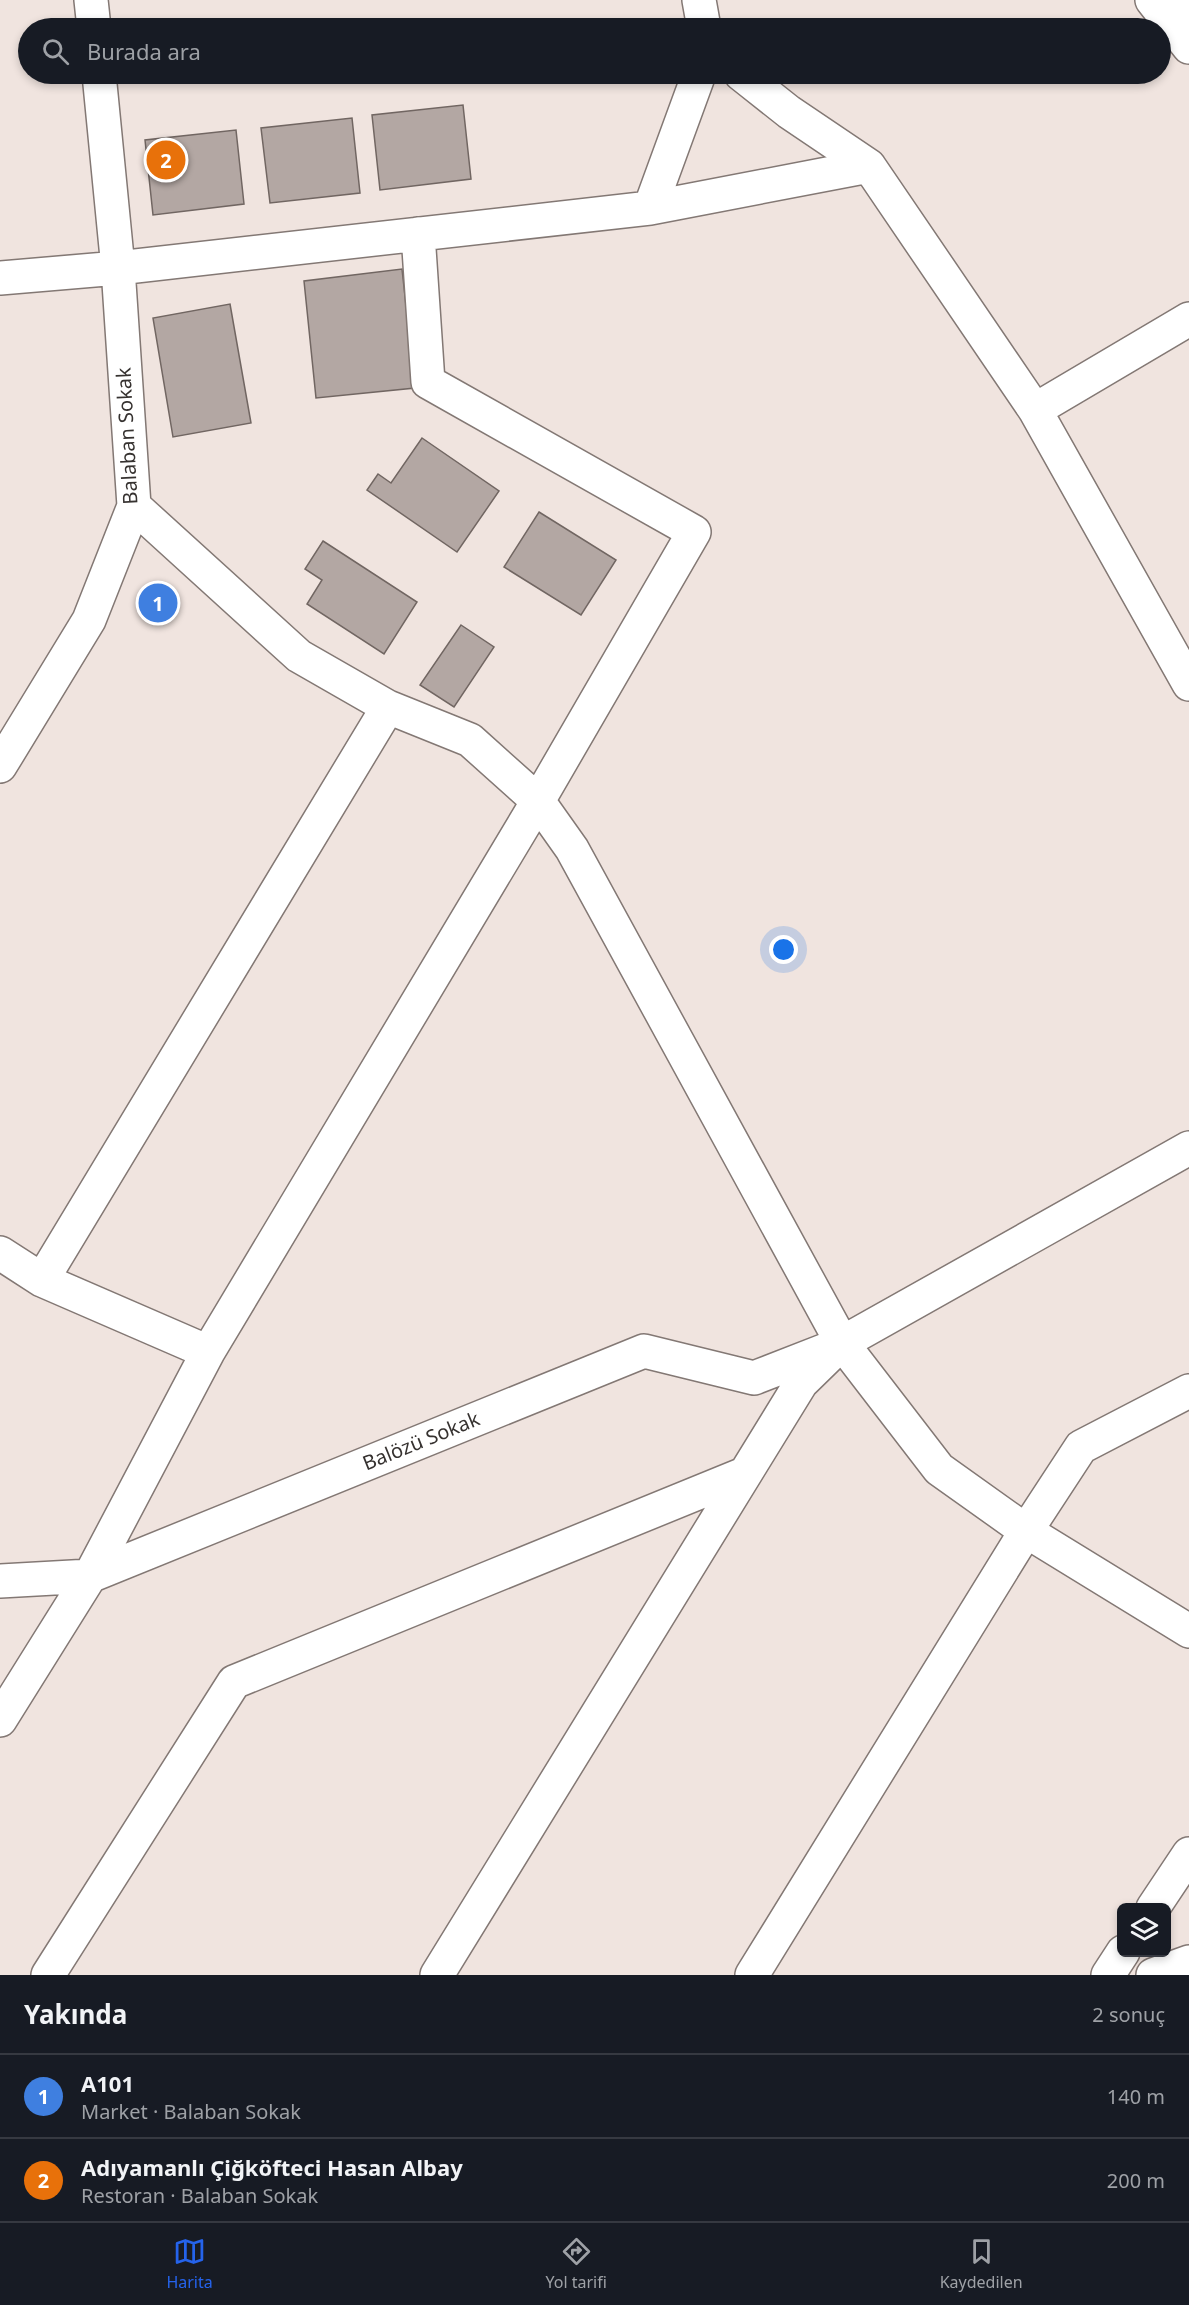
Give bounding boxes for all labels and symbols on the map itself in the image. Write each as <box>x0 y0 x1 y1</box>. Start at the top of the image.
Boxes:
pin: 2 <box>146 138 186 182</box>
street label: Balaban Sokak <box>109 366 144 505</box>
pin: 1 <box>138 580 178 626</box>
your location <box>769 935 798 964</box>
street label: Balözü Sokak <box>358 1405 484 1476</box>

